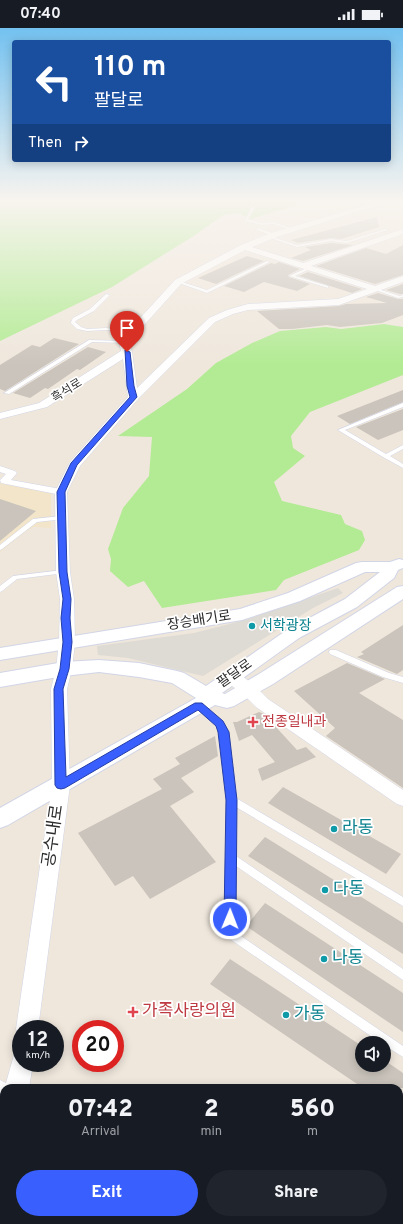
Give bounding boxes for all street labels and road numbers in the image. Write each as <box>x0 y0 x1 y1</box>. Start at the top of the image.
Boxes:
street label: 흑석로 <box>49 375 85 407</box>
street label: 장승배기로 <box>166 608 232 634</box>
street label: 팔달로 <box>214 656 256 692</box>
street label: 공수내로 <box>39 803 69 869</box>

